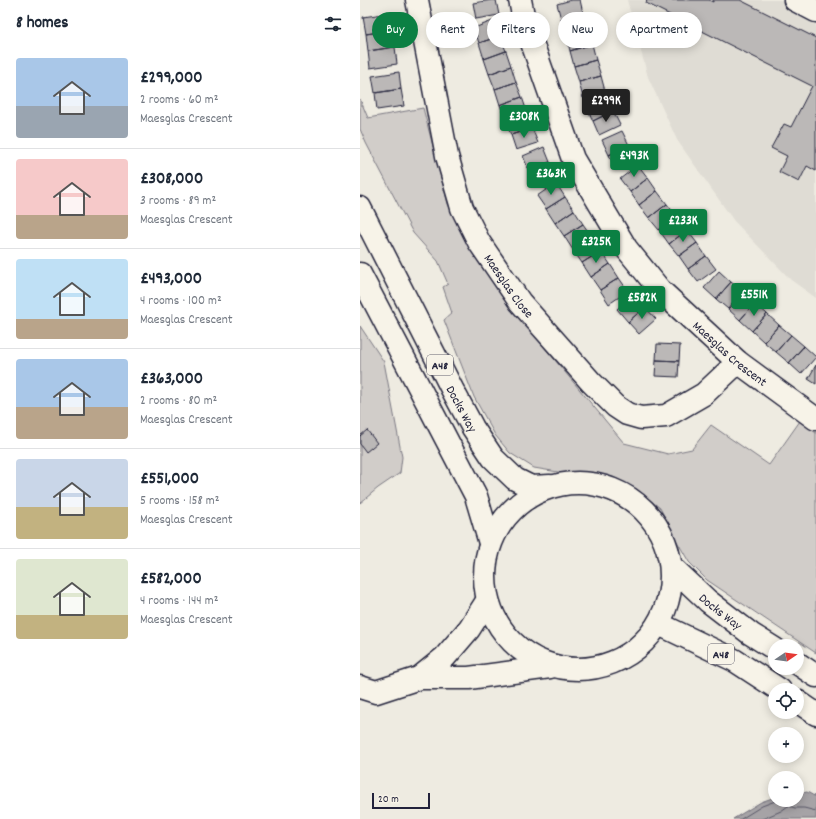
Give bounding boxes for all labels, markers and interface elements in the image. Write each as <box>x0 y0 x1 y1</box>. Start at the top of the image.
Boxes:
text: 8 homes <box>16 12 68 36</box>
chip: Buy <box>372 12 418 48</box>
chip: Rent <box>426 12 479 48</box>
chip: Filters <box>487 12 550 48</box>
chip: New <box>558 12 608 48</box>
chip: Apartment <box>616 12 702 48</box>
icon: filters <box>322 13 344 35</box>
text: £299,000 <box>140 67 203 91</box>
icon: home <box>48 74 96 122</box>
pin: £299K <box>578 89 634 123</box>
text: 2 rooms · 60 m² <box>140 91 218 110</box>
text: £299K <box>591 92 621 111</box>
pin: £308K <box>496 105 552 139</box>
text: £308K <box>509 108 539 127</box>
text: Maesglas Crescent <box>140 110 232 129</box>
pin: £493K <box>606 144 662 178</box>
text: £493K <box>619 147 649 166</box>
pin: £363K <box>523 162 579 196</box>
text: £363K <box>536 165 566 184</box>
text: £308,000 <box>140 168 203 192</box>
icon: home <box>48 175 96 223</box>
text: 3 rooms · 89 m² <box>140 192 216 211</box>
pin: £233K <box>655 209 711 243</box>
text: Maesglas Crescent <box>140 211 232 230</box>
text: £233K <box>668 212 698 231</box>
pin: £325K <box>568 230 624 264</box>
text: £325K <box>581 233 611 252</box>
street label: Maesglas Close <box>478 251 537 323</box>
text: £493,000 <box>140 268 202 292</box>
icon: home <box>48 275 96 323</box>
pin: £551K <box>726 283 782 317</box>
pin: £582K <box>614 286 670 320</box>
text: £551K <box>740 286 768 305</box>
text: £582K <box>627 289 657 308</box>
text: 4 rooms · 100 m² <box>140 292 222 311</box>
text: Maesglas Crescent <box>140 311 232 330</box>
street label: Maesglas Crescent <box>687 318 770 392</box>
road number: A48 <box>427 355 453 375</box>
text: £363,000 <box>140 368 203 392</box>
icon: home <box>48 375 96 423</box>
street label: Docks Way <box>440 383 481 438</box>
text: 2 rooms · 80 m² <box>140 392 217 411</box>
text: Maesglas Crescent <box>140 411 232 430</box>
text: £551,000 <box>140 468 199 492</box>
icon: home <box>48 475 96 523</box>
text: 5 rooms · 158 m² <box>140 492 219 511</box>
text: Maesglas Crescent <box>140 511 232 530</box>
text: £582,000 <box>140 568 202 592</box>
icon: home <box>48 575 96 623</box>
street label: Docks Way <box>693 590 746 636</box>
text: 4 rooms · 144 m² <box>140 592 218 611</box>
text: Maesglas Crescent <box>140 611 232 630</box>
north arrow <box>768 639 804 675</box>
map controls <box>768 639 804 807</box>
road number: A48 <box>708 644 734 664</box>
button: locate <box>768 683 804 719</box>
button: + <box>768 727 804 763</box>
button: − <box>768 771 804 807</box>
scale bar <box>372 791 430 810</box>
text: 20 m <box>378 792 399 808</box>

